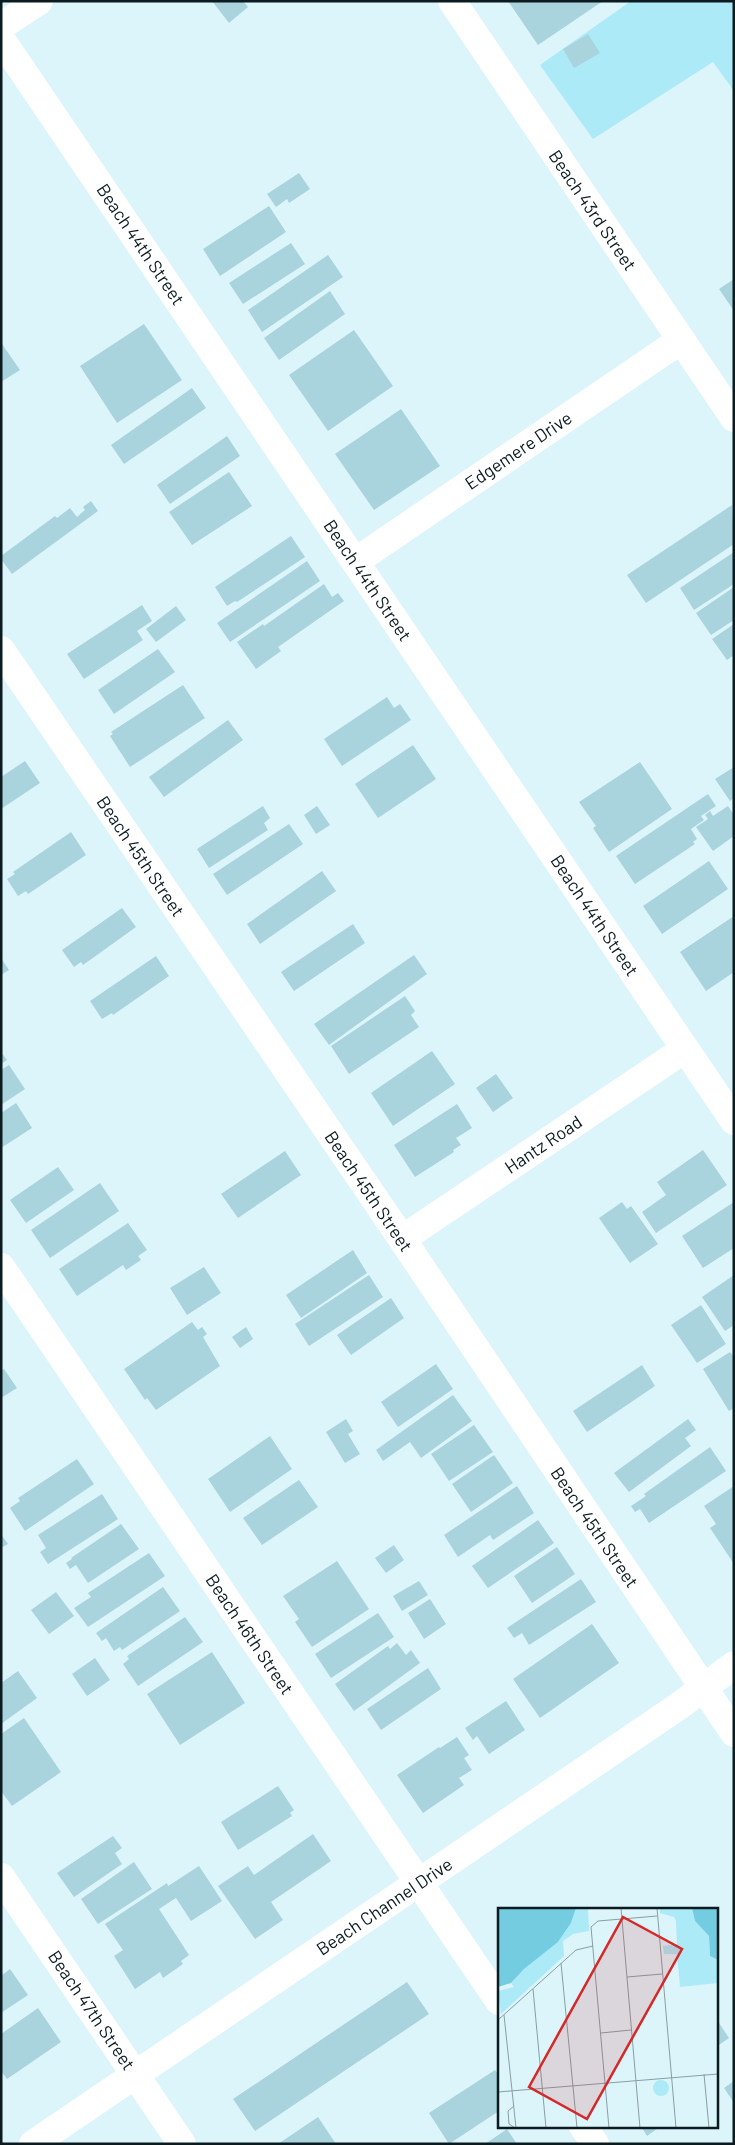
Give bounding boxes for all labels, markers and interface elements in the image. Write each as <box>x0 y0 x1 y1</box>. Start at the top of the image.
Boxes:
street label: Beach 43rd Street <box>544 145 642 275</box>
street label: Beach 44th Street <box>92 179 190 309</box>
street label: Edgemere Drive <box>460 406 576 494</box>
street label: Beach 44th Street <box>319 515 417 645</box>
street label: Beach 45th Street <box>93 791 189 921</box>
street label: Beach 44th Street <box>546 850 644 980</box>
street label: Hantz Road <box>500 1110 586 1178</box>
street label: Beach 45th Street <box>321 1126 417 1256</box>
street label: Beach 45th Street <box>547 1462 643 1592</box>
street label: Beach 46th Street <box>202 1569 298 1699</box>
street label: Beach Channel Drive <box>312 1852 456 1960</box>
inset map <box>498 1908 718 2128</box>
street label: Beach 47th Street <box>44 1946 140 2074</box>

